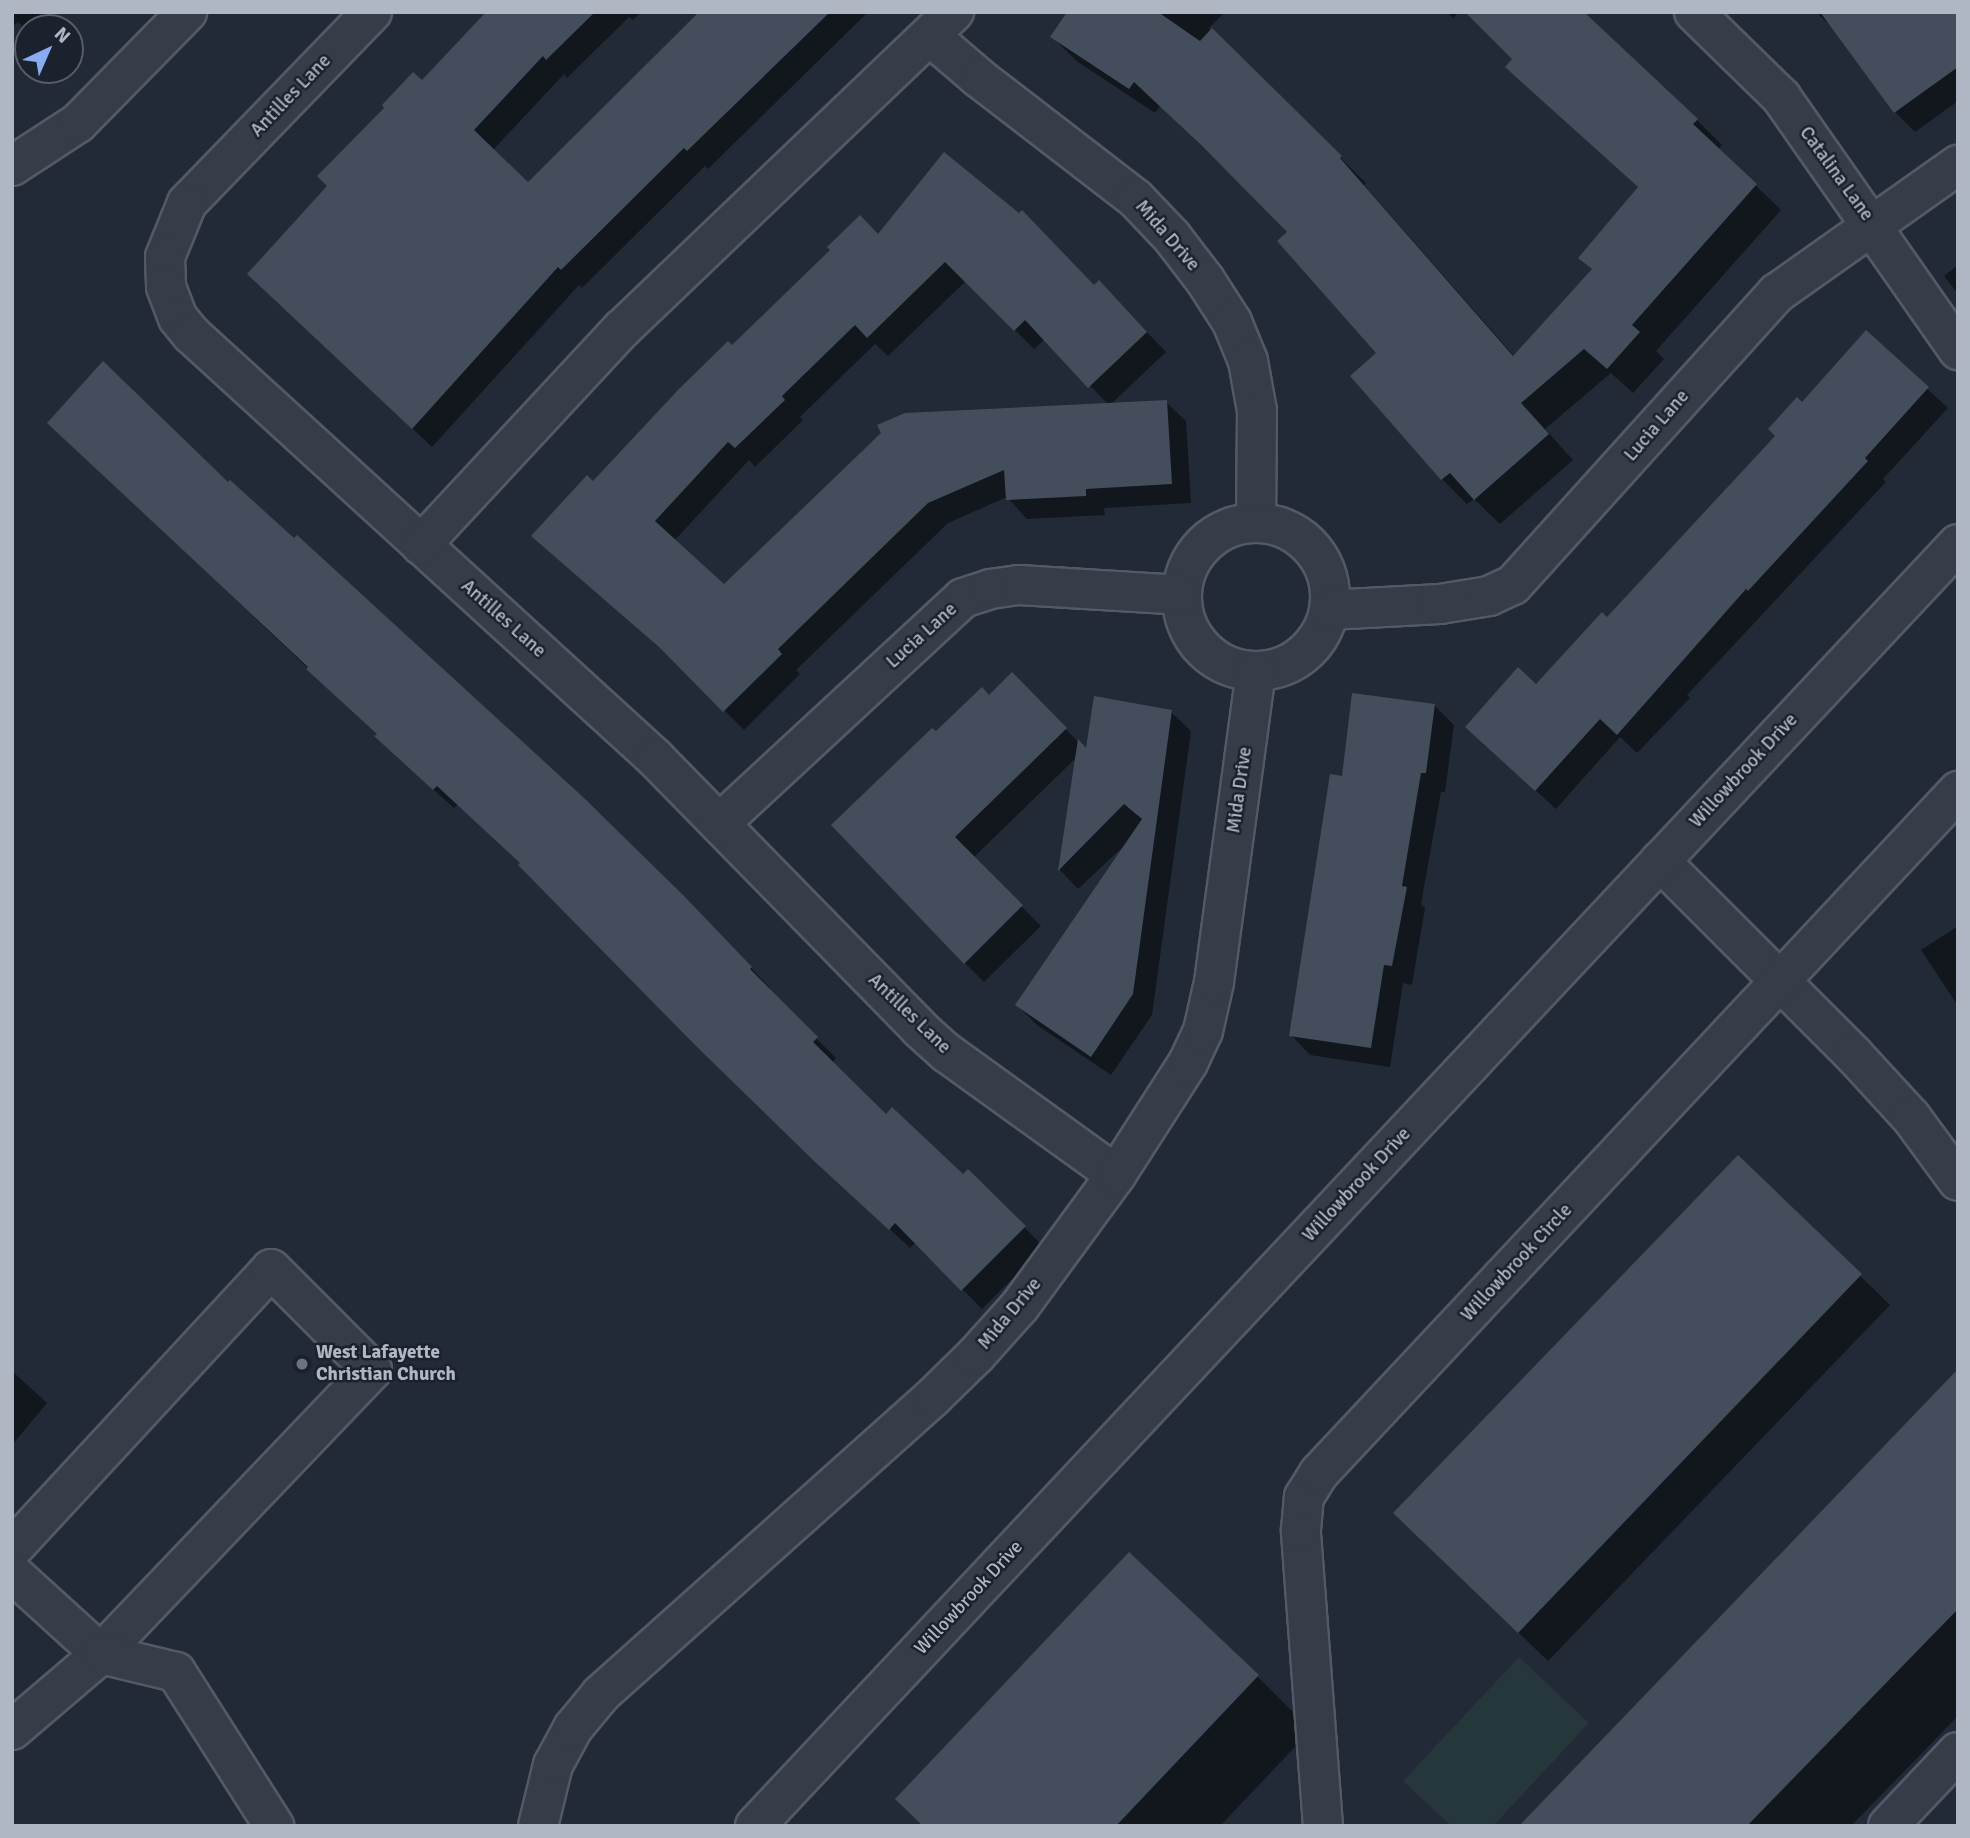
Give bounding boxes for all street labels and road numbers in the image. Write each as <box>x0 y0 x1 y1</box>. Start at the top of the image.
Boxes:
street label: Antilles Lane <box>246 50 336 142</box>
street label: Catalina Lane <box>1794 122 1878 226</box>
street label: Mida Drive <box>1130 196 1204 276</box>
street label: Lucia Lane <box>1620 386 1694 466</box>
street label: Antilles Lane <box>456 575 550 663</box>
street label: Lucia Lane <box>882 598 962 674</box>
street label: Willowbrook Drive <box>1685 709 1803 833</box>
street label: Mida Drive <box>1223 745 1257 835</box>
street label: Antilles Lane <box>863 969 955 1059</box>
street label: Willowbrook Drive <box>1298 1123 1416 1247</box>
street label: Willowbrook Circle <box>1457 1199 1577 1327</box>
street label: Mida Drive <box>973 1273 1047 1355</box>
street label: Willowbrook Drive <box>910 1536 1028 1660</box>

